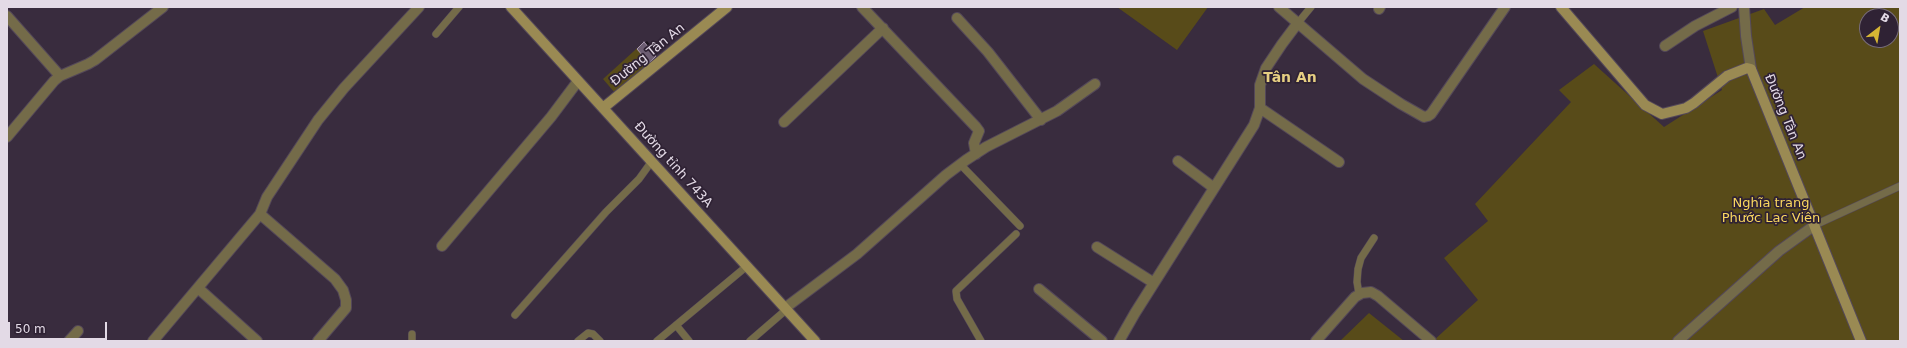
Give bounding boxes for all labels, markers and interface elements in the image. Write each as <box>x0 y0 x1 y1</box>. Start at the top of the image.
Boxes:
north arrow <box>1859 8 1899 48</box>
text: B <box>1878 10 1892 26</box>
street label: Đường Tân An <box>608 20 688 90</box>
district label: Tân An <box>1263 70 1317 86</box>
street label: Đường Tân An <box>1761 72 1809 162</box>
street label: Đường tỉnh 743A <box>630 119 716 211</box>
park label: Nghĩa trang Phước Lạc Viên <box>1722 196 1820 227</box>
scale bar <box>10 314 109 340</box>
text: 50 m <box>15 322 46 336</box>

